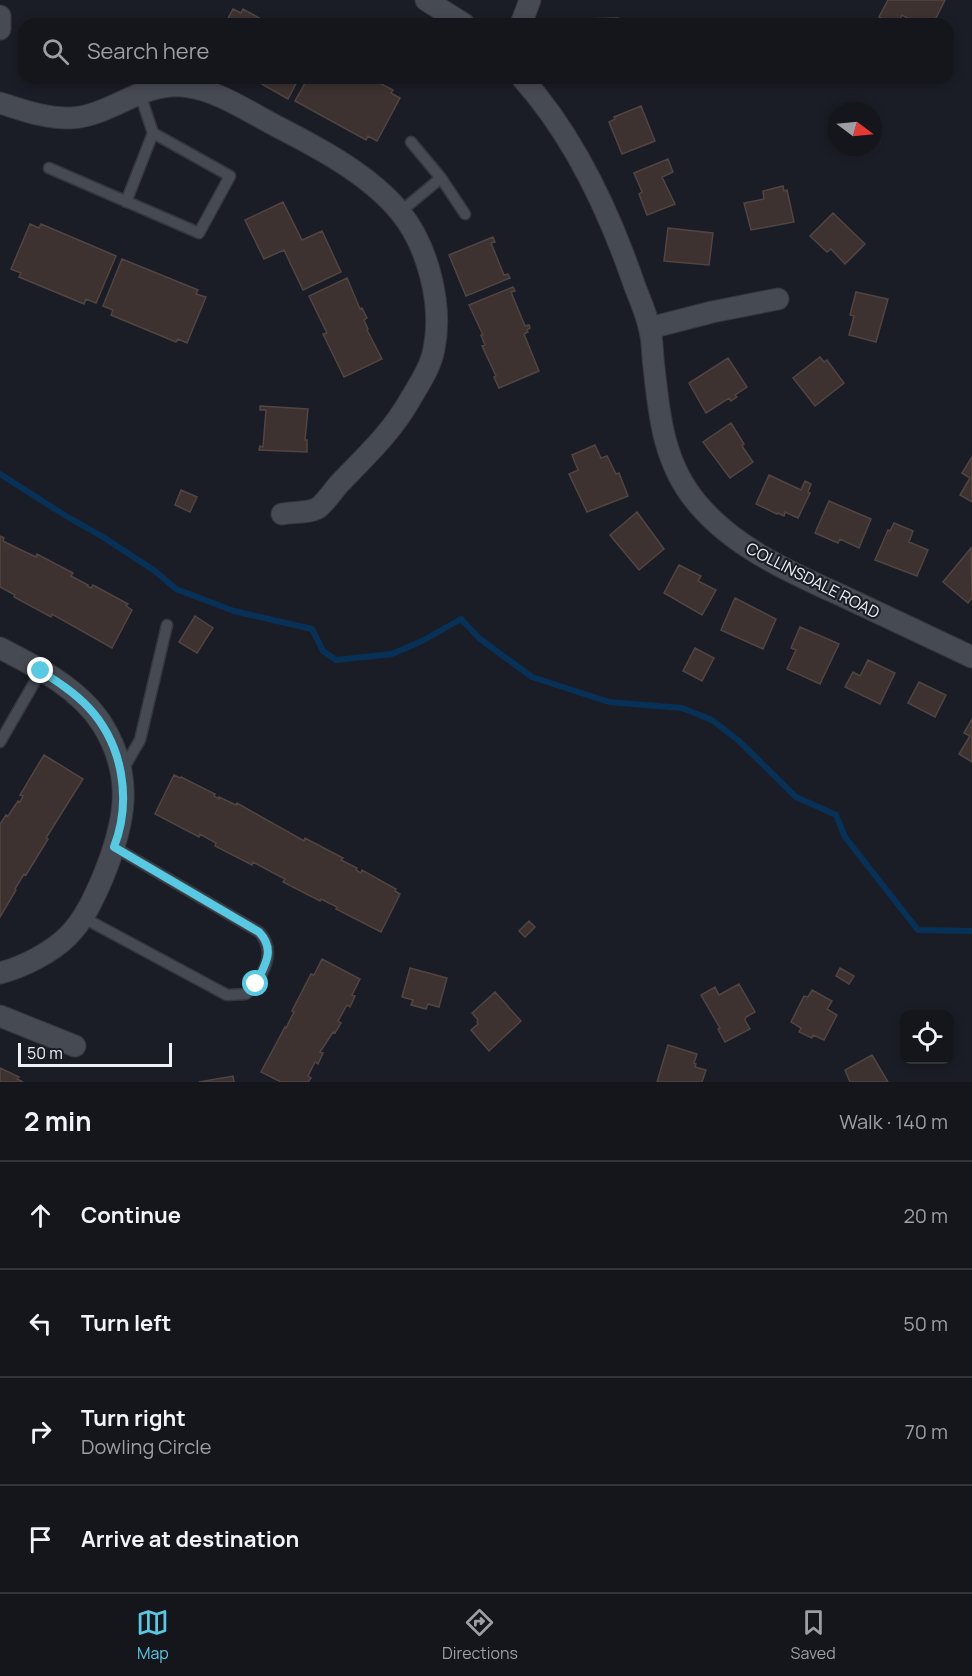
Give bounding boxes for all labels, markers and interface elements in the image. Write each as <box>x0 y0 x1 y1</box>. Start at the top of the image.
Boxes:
search box <box>18 18 954 84</box>
icon: search <box>39 35 72 68</box>
text: Search here <box>87 36 209 66</box>
north arrow <box>828 102 882 156</box>
street label: COLLINSDALE ROAD <box>742 537 884 623</box>
route end <box>27 657 53 683</box>
route start <box>242 970 268 996</box>
map controls <box>900 1010 954 1064</box>
button: locate <box>900 1010 954 1064</box>
scale bar <box>18 1040 172 1068</box>
text: 50 m <box>27 1042 63 1064</box>
text: 2 min <box>24 1103 92 1139</box>
text: Walk · 140 m <box>839 1108 948 1135</box>
icon: ahead <box>24 1199 57 1232</box>
text: Continue <box>81 1200 181 1230</box>
text: 20 m <box>903 1202 948 1229</box>
icon: left <box>24 1307 57 1340</box>
text: Turn left <box>81 1308 171 1338</box>
text: 50 m <box>903 1310 948 1337</box>
text: Turn right <box>81 1403 186 1433</box>
icon: right <box>24 1415 57 1448</box>
text: 70 m <box>905 1418 948 1445</box>
text: Dowling Circle <box>81 1433 211 1460</box>
icon: arrive <box>24 1523 57 1556</box>
text: Arrive at destination <box>81 1524 299 1554</box>
tab: Map <box>136 1606 169 1664</box>
tab: Directions <box>442 1606 518 1664</box>
tab: Saved <box>791 1606 836 1664</box>

